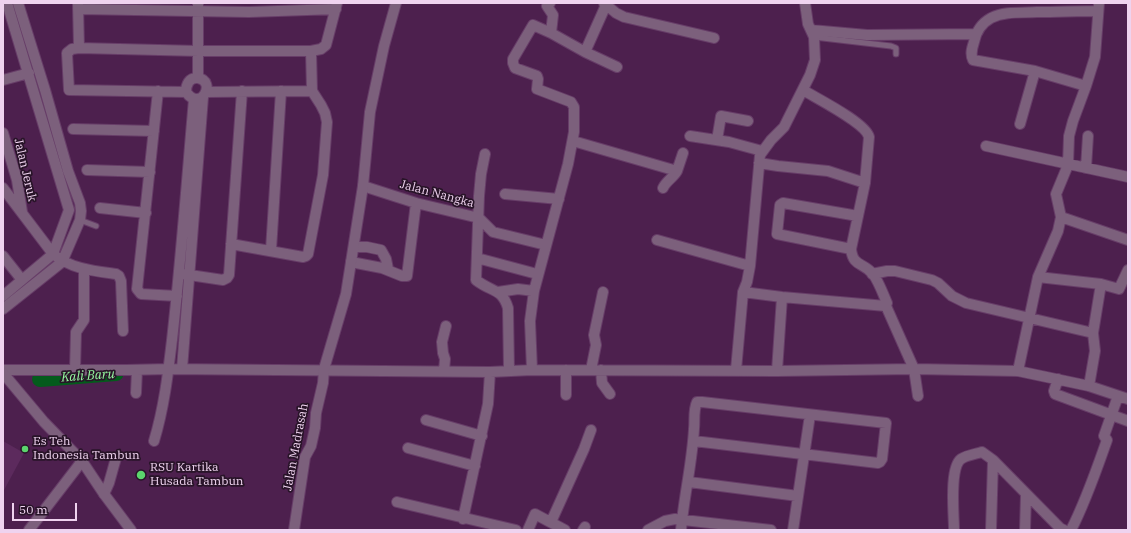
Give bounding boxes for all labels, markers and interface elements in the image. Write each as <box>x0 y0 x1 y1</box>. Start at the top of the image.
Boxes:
street label: Jalan Jeruk <box>11 137 39 203</box>
street label: Jalan Nangka <box>398 177 476 211</box>
water label: Kali Baru <box>61 366 115 386</box>
street label: Jalan Madrasah <box>280 402 312 492</box>
place label: Es Teh Indonesia Tambun <box>33 435 140 463</box>
marker: Es Teh Indonesia Tambun <box>20 444 30 454</box>
place label: RSU Kartika Husada Tambun <box>150 461 244 489</box>
marker: RSU Kartika Husada Tambun <box>135 469 147 481</box>
scale bar <box>14 495 79 521</box>
text: 50 m <box>19 502 48 517</box>

